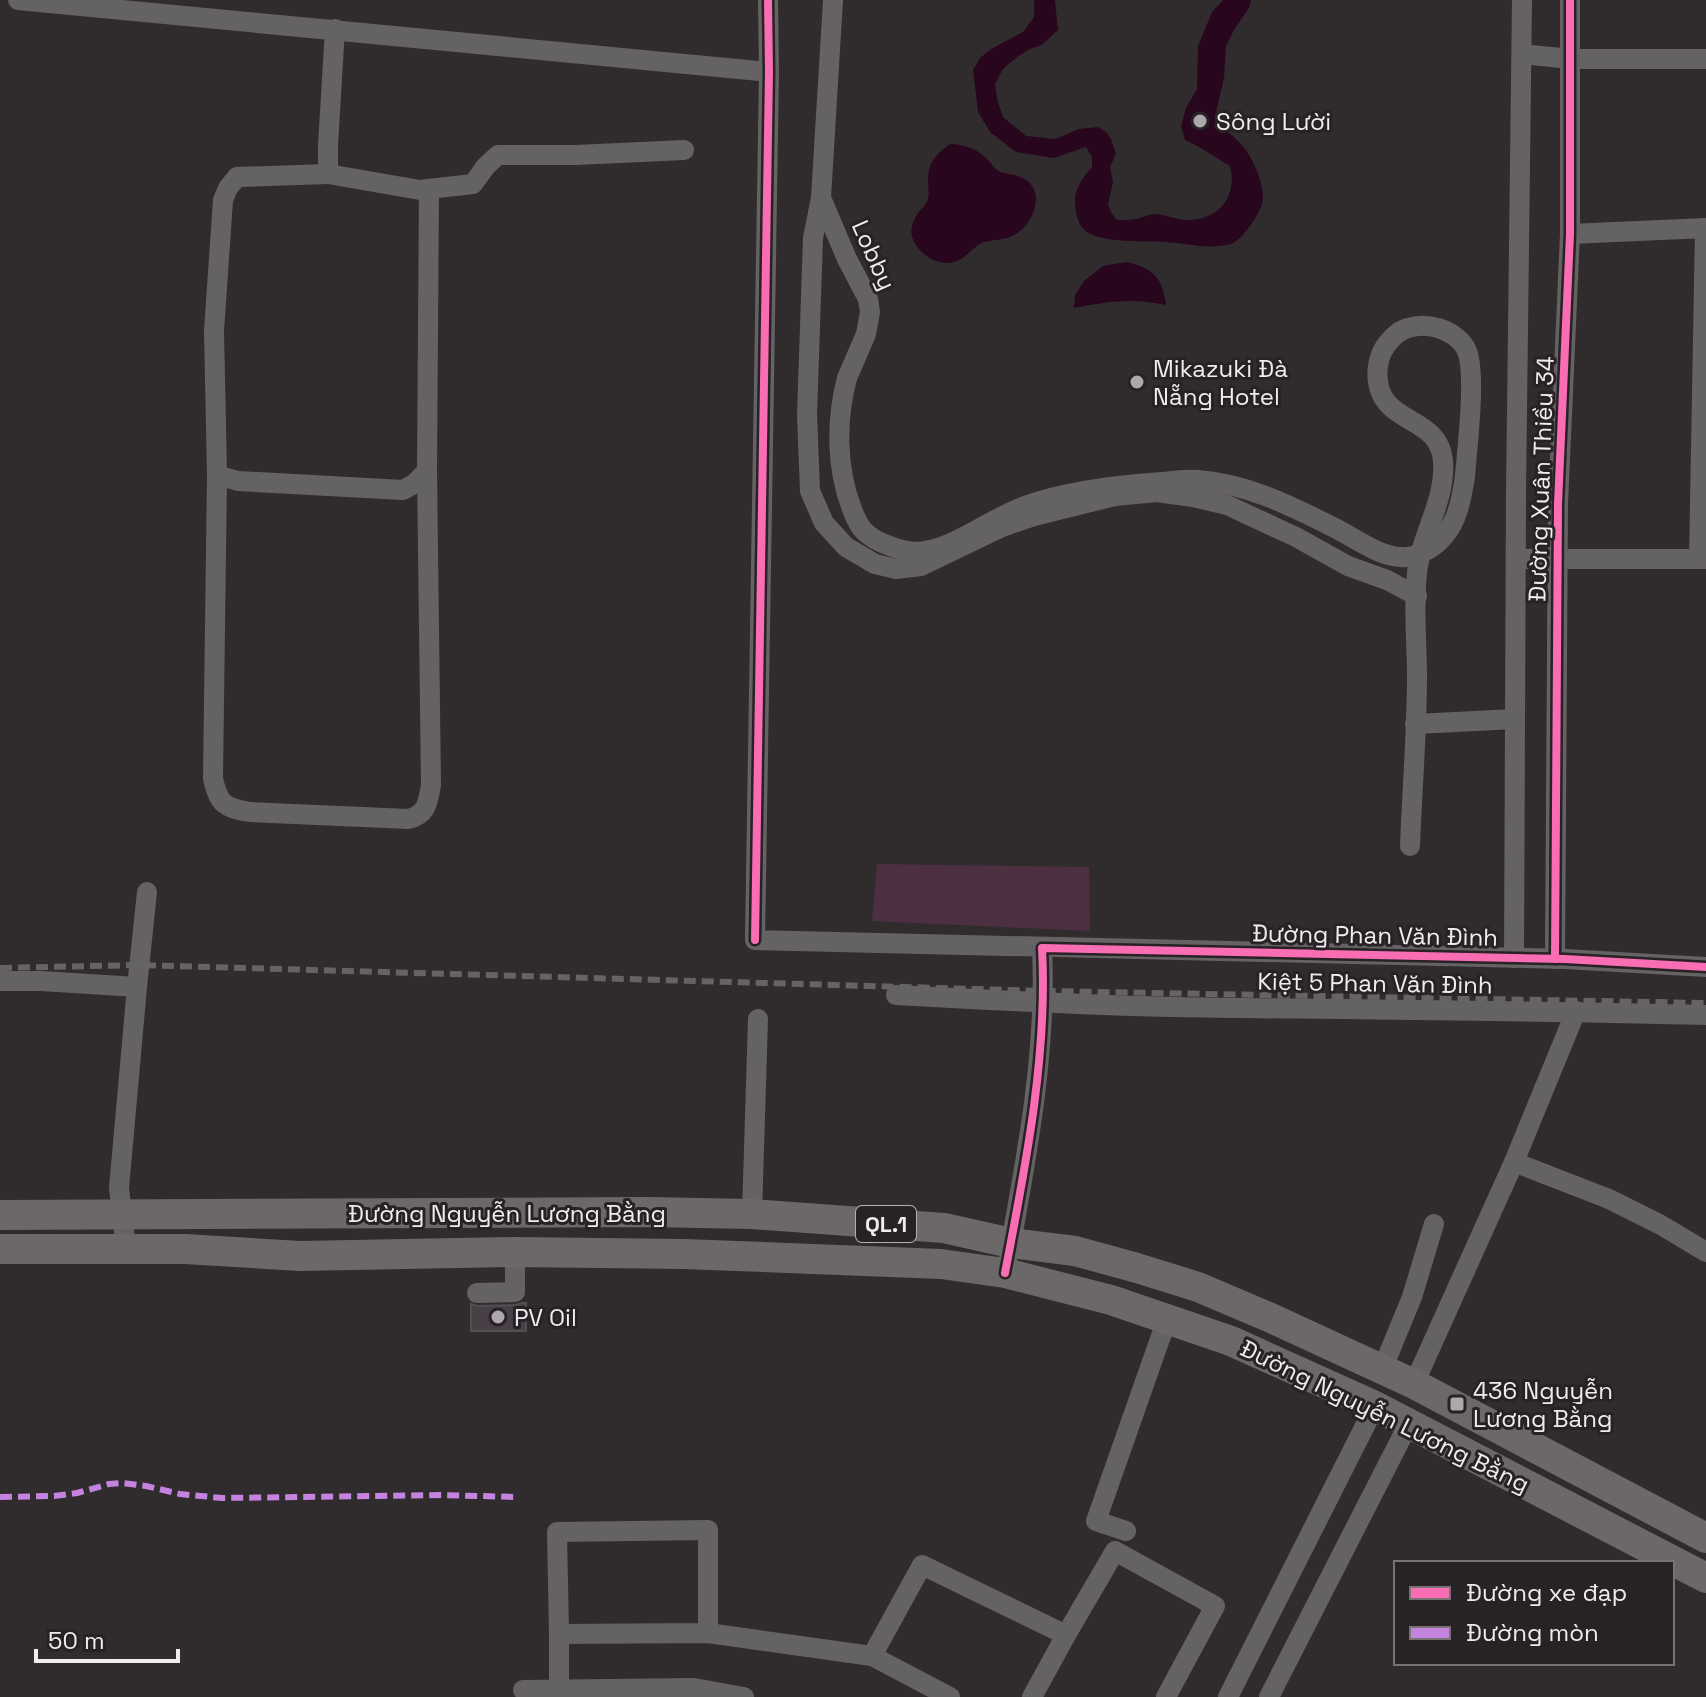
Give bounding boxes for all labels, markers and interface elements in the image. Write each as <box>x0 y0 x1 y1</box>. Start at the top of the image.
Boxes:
place label: Sông Lười <box>1216 106 1331 137</box>
marker: Sông Lười <box>1191 112 1209 130</box>
street label: Lobby <box>845 215 903 295</box>
place label: Mikazuki Đà Nẵng Hotel <box>1153 353 1288 412</box>
street label: Đường Xuân Thiều 34 <box>1521 356 1561 602</box>
marker: Mikazuki Đà Nẵng Hotel <box>1128 373 1146 391</box>
street label: Đường Phan Văn Đình <box>1252 917 1498 953</box>
street label: Kiệt 5 Phan Văn Đình <box>1257 965 1493 1001</box>
street label: Đường Nguyễn Lương Bằng <box>348 1198 666 1229</box>
road number: QL.1 <box>856 1206 916 1242</box>
place label: PV Oil <box>514 1302 577 1333</box>
marker: PV Oil <box>489 1308 507 1326</box>
street label: Đường Nguyễn Lương Bằng <box>1235 1332 1535 1500</box>
place label: 436 Nguyễn Lương Bằng <box>1473 1375 1613 1434</box>
marker: 436 Nguyễn Lương Bằng <box>1448 1395 1466 1413</box>
legend <box>1394 1561 1674 1665</box>
text: Đường xe đạp <box>1466 1577 1627 1608</box>
scale bar <box>36 1613 178 1663</box>
text: Đường mòn <box>1466 1617 1599 1648</box>
text: 50 m <box>48 1625 105 1656</box>

